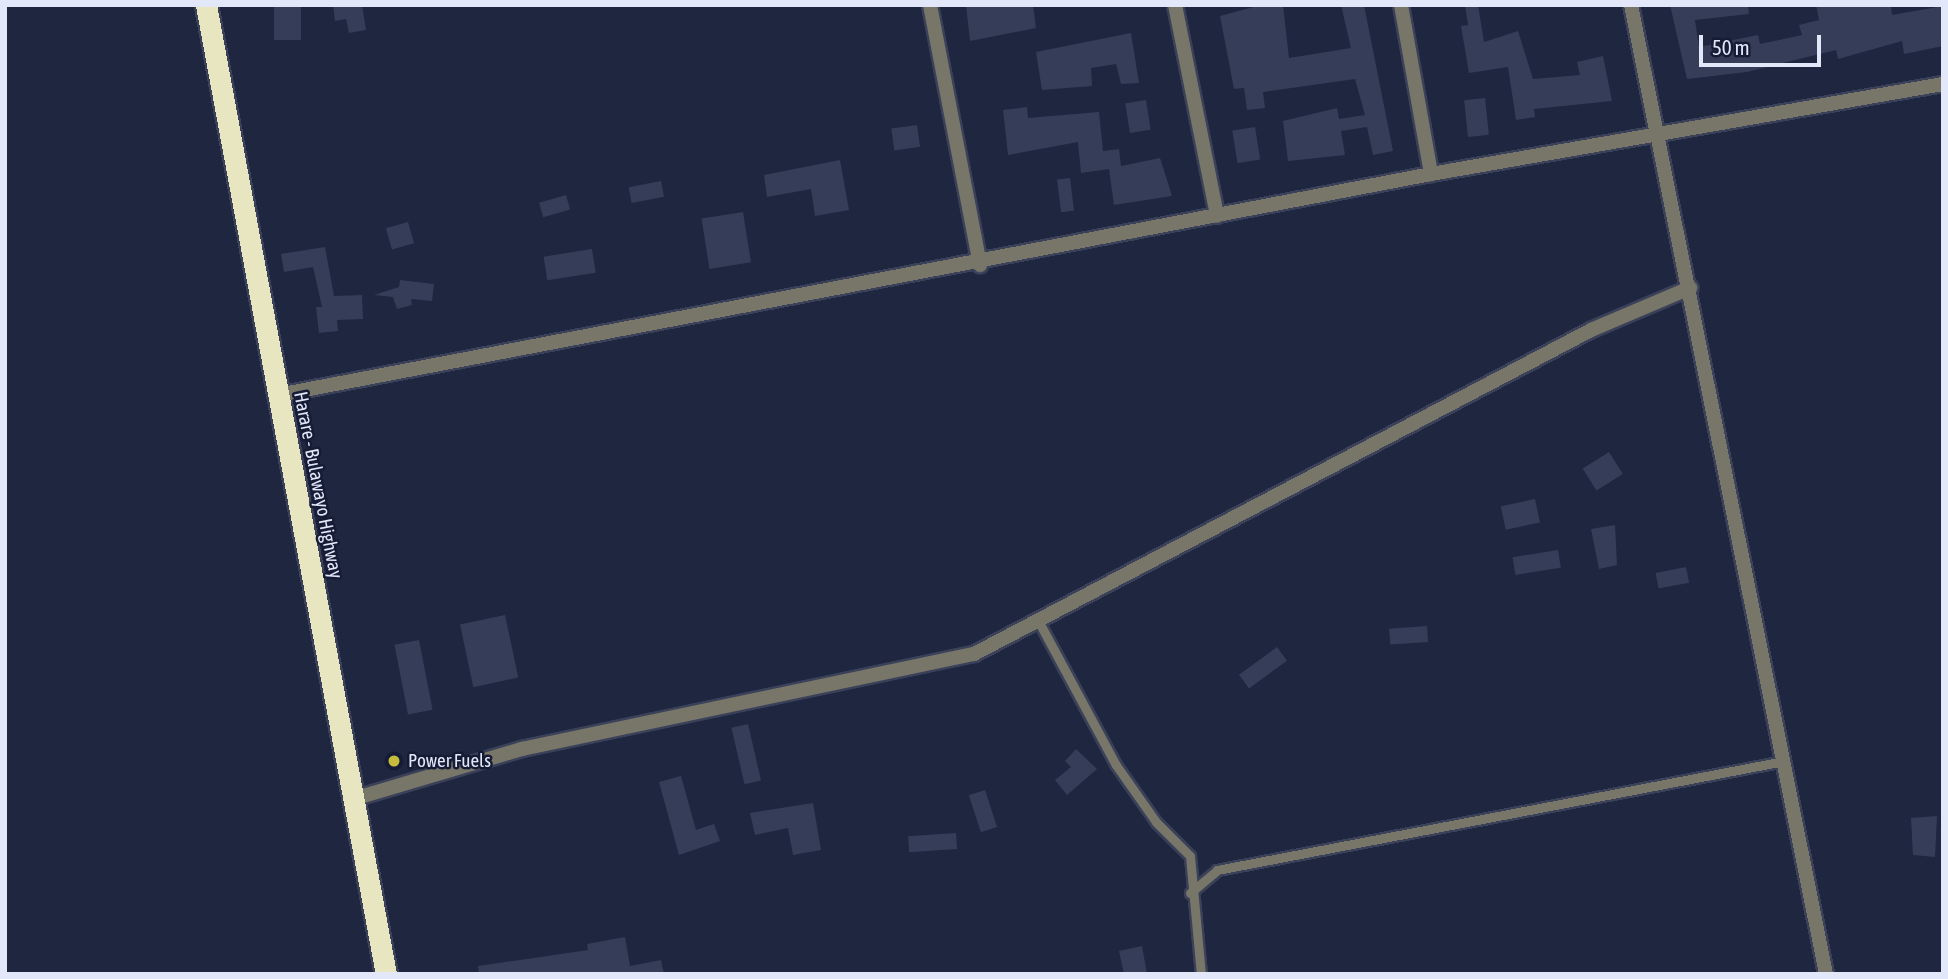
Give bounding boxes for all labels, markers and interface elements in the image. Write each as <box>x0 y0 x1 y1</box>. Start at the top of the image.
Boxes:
scale bar <box>1703 21 1826 65</box>
text: 50 m <box>1712 35 1750 59</box>
street label: Harare - Bulawayo Highway <box>289 390 347 580</box>
place label: Power Fuels <box>408 750 491 772</box>
marker: Power Fuels <box>386 753 402 769</box>

